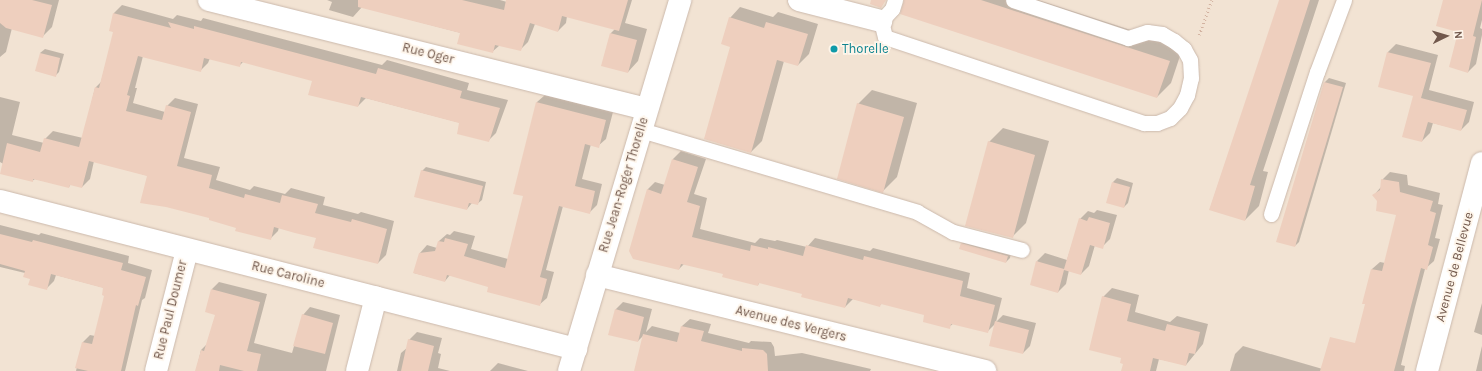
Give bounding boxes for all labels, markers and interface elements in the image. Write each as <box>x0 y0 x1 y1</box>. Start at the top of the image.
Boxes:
north arrow <box>1426 16 1466 56</box>
text: N <box>1452 30 1465 39</box>
street label: Rue Oger <box>401 40 455 68</box>
place label: Thorelle <box>842 41 889 57</box>
marker: Thorelle <box>829 44 839 54</box>
street label: Rue Jean-Roger Thorelle <box>596 115 652 255</box>
street label: Avenue de Bellevue <box>1433 210 1477 324</box>
street label: Rue Caroline <box>250 258 326 292</box>
street label: Rue Paul Doumer <box>151 259 191 361</box>
street label: Avenue des Vergers <box>734 303 848 345</box>

